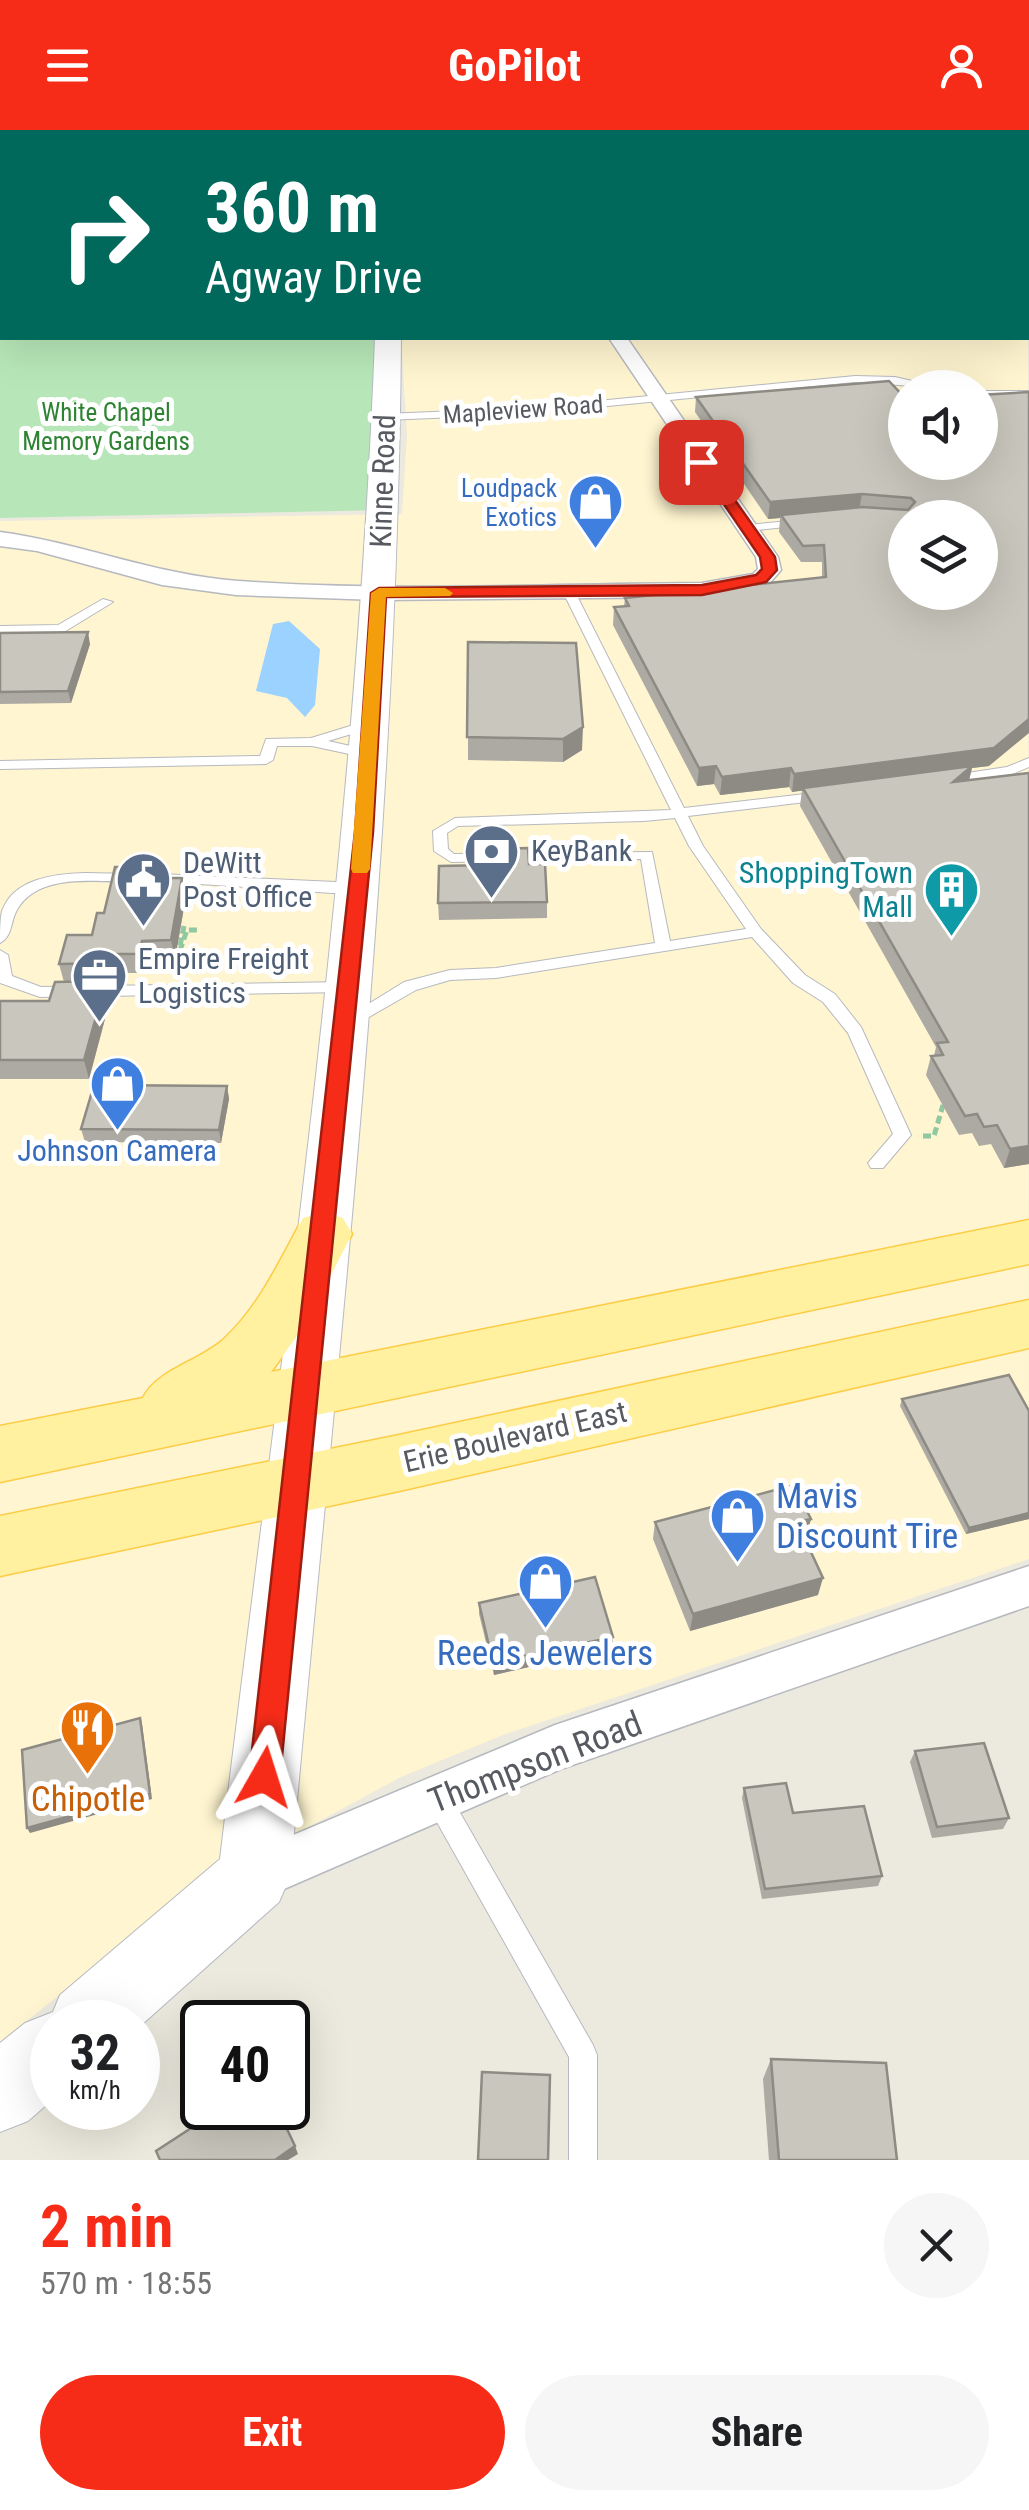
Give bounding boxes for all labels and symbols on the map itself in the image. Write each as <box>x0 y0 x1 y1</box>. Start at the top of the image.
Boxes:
street label: Mapleview Road <box>442 389 604 430</box>
park label: White Chapel Memory Gardens <box>22 398 190 456</box>
street label: Kinne Road <box>363 414 402 548</box>
pin <box>659 420 744 505</box>
shop icon: Loudpack Exotics <box>566 472 626 551</box>
place label: Loudpack Exotics <box>461 474 558 532</box>
bank icon: KeyBank <box>462 821 522 900</box>
place label: KeyBank <box>531 833 633 868</box>
place label: DeWitt Post Office <box>183 845 312 914</box>
public building icon: DeWitt Post Office <box>114 850 174 929</box>
place label: ShoppingTown Mall <box>739 855 913 924</box>
building icon: ShoppingTown Mall <box>922 860 982 939</box>
place label: Empire Freight Logistics <box>138 941 309 1010</box>
office icon: Empire Freight Logistics <box>69 946 129 1025</box>
shop icon: Johnson Camera <box>87 1053 147 1132</box>
place label: Johnson Camera <box>17 1133 217 1168</box>
street label: Erie Boulevard East <box>400 1394 630 1479</box>
place label: Mavis Discount Tire <box>776 1476 958 1557</box>
shop icon: Mavis Discount Tire <box>707 1486 767 1565</box>
shop icon: Reeds Jewelers <box>515 1552 575 1631</box>
place label: Reeds Jewelers <box>437 1633 653 1674</box>
restaurant icon: Chipotle <box>58 1698 118 1777</box>
street label: Thompson Road <box>423 1703 648 1822</box>
position arrow <box>212 1725 316 1829</box>
place label: Chipotle <box>31 1779 145 1820</box>
speed limit sign: 40 <box>180 2000 310 2130</box>

